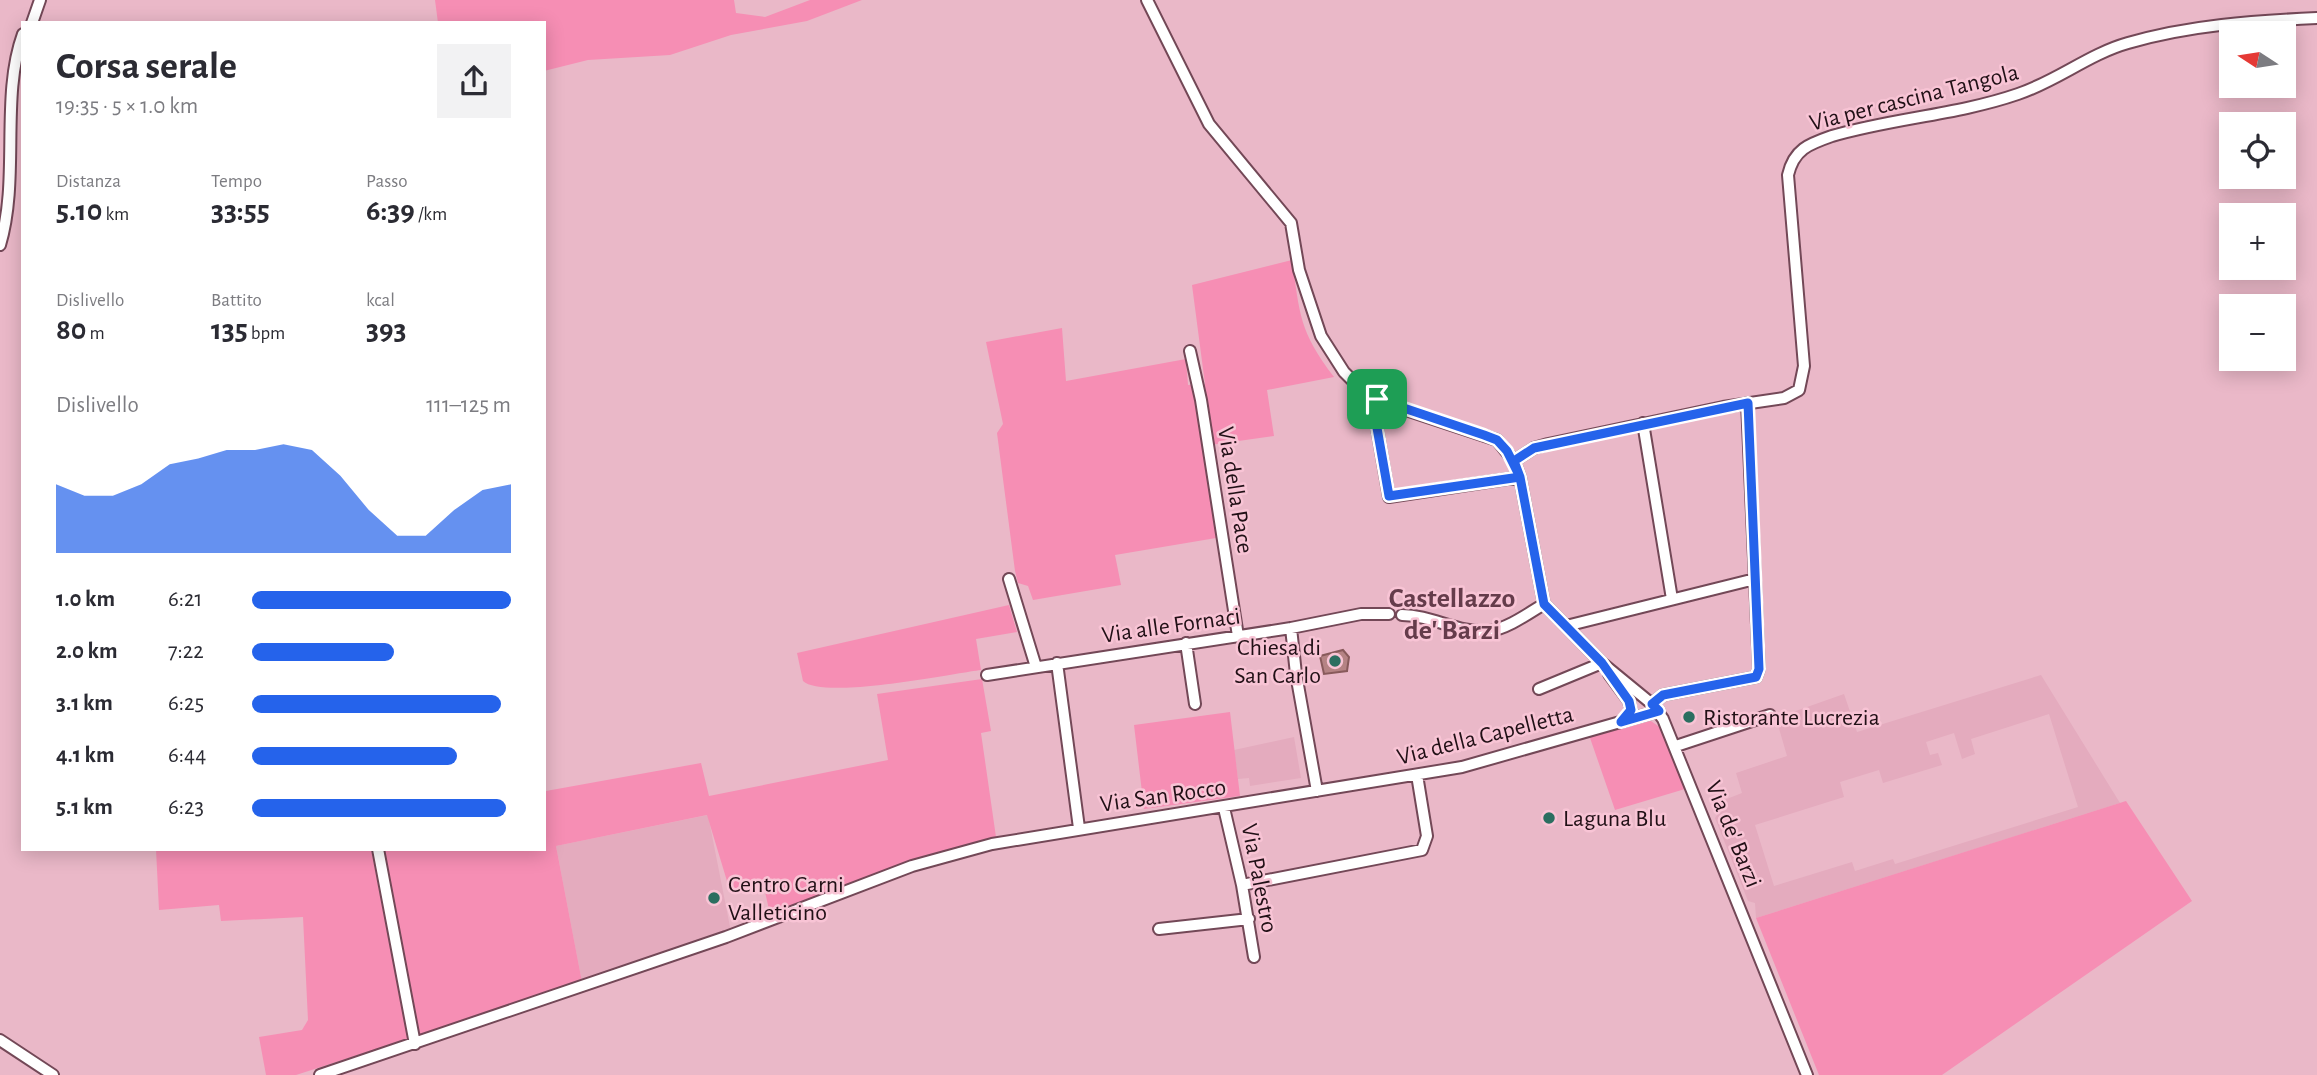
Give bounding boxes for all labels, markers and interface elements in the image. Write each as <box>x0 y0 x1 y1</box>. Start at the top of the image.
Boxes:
north arrow <box>2219 21 2296 98</box>
map controls <box>2219 21 2296 371</box>
button: share <box>437 44 511 118</box>
text: Corsa serale <box>56 48 237 86</box>
street label: Via per cascina Tangola <box>1807 60 2021 136</box>
text: 19:35 · 5 × 1.0 km <box>56 95 198 118</box>
button: locate <box>2219 112 2296 189</box>
text: Distanza <box>56 172 121 191</box>
text: Tempo <box>211 172 262 191</box>
text: Passo <box>366 172 408 191</box>
text: 5.10 <box>56 196 102 226</box>
text: 33:55 <box>211 196 270 226</box>
text: 6:39 <box>366 196 415 226</box>
button: + <box>2219 203 2296 280</box>
text: km <box>102 205 129 224</box>
text: /km <box>415 205 447 224</box>
text: Dislivello <box>56 291 124 310</box>
text: Battito <box>211 291 262 310</box>
text: kcal <box>366 291 395 310</box>
button: − <box>2219 294 2296 371</box>
text: 80 <box>56 315 86 345</box>
text: 135 <box>211 315 248 345</box>
text: 393 <box>366 315 406 345</box>
text: m <box>86 324 105 343</box>
text: bpm <box>248 324 285 343</box>
pin <box>1347 369 1407 429</box>
icon: arrive <box>1358 380 1396 418</box>
text: Dislivello <box>56 394 139 417</box>
text: 111–125 m <box>426 394 511 417</box>
street label: Via della Pace <box>1213 425 1257 555</box>
district label: Castellazzo de' Barzi <box>1389 585 1515 645</box>
text: 1.0 km <box>56 588 115 611</box>
text: 6:21 <box>168 588 202 611</box>
street label: Via alle Fornaci <box>1100 604 1242 648</box>
place label: Chiesa di San Carlo <box>1234 636 1321 688</box>
text: 2.0 km <box>56 640 118 663</box>
text: 7:22 <box>168 640 204 663</box>
marker: Chiesa di San Carlo <box>1327 653 1343 669</box>
text: 3.1 km <box>56 692 113 715</box>
text: 6:25 <box>168 692 204 715</box>
street label: Via della Capelletta <box>1395 702 1576 770</box>
place label: Ristorante Lucrezia <box>1703 706 1880 730</box>
marker: Ristorante Lucrezia <box>1681 709 1697 725</box>
text: 4.1 km <box>56 744 115 767</box>
text: 6:44 <box>168 744 206 767</box>
street label: Via San Rocco <box>1099 775 1228 817</box>
street label: Via de' Barzi <box>1701 778 1765 891</box>
text: 5.1 km <box>56 796 113 819</box>
text: 6:23 <box>168 796 204 819</box>
place label: Laguna Blu <box>1563 807 1666 831</box>
marker: Laguna Blu <box>1541 810 1557 826</box>
street label: Via Palestro <box>1237 822 1281 935</box>
place label: Centro Carni Valleticino <box>728 873 844 925</box>
marker: Centro Carni Valleticino <box>706 890 722 906</box>

